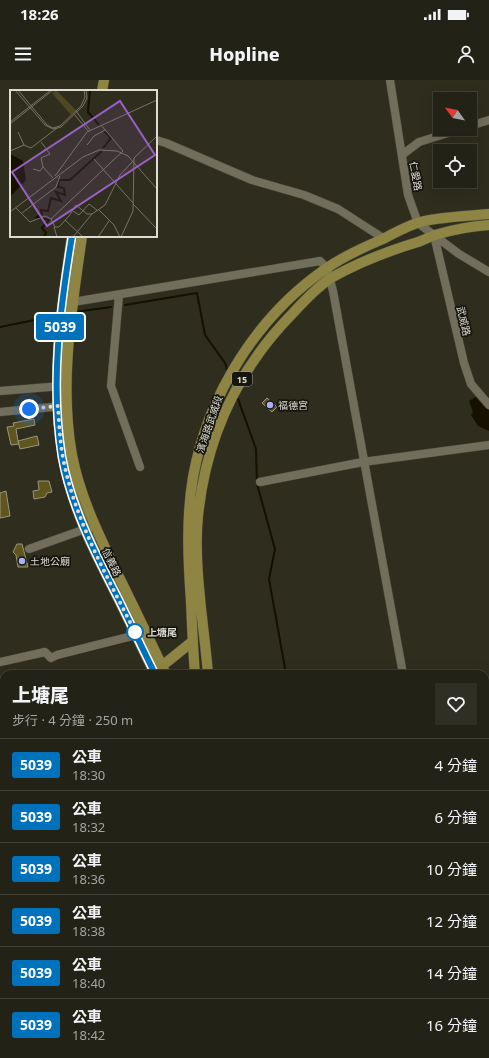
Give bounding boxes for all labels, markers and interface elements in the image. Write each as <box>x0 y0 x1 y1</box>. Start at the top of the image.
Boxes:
text: 18:26 <box>20 4 59 24</box>
text: Hopline <box>209 42 280 66</box>
icon: menu <box>12 43 34 65</box>
icon: person <box>455 43 477 65</box>
inset map <box>10 90 157 237</box>
north arrow <box>433 92 477 136</box>
map controls <box>433 92 477 188</box>
button: locate <box>433 144 477 188</box>
street label: 仁愛路 <box>407 160 425 192</box>
street label: 武威路 <box>454 305 474 337</box>
line badge: 5039 <box>32 314 88 340</box>
text: 5039 <box>44 317 76 336</box>
road number: 15 <box>232 372 252 386</box>
street label: 濱海路武威段 <box>193 393 225 455</box>
place label: 福德宮 <box>278 398 308 412</box>
your location <box>19 399 39 419</box>
marker: 福德宮 <box>265 400 275 410</box>
street label: 信義路 <box>99 545 125 579</box>
place label: 土地公廟 <box>30 554 70 568</box>
marker: 土地公廟 <box>17 556 27 566</box>
marker: 上塘尾 <box>126 623 144 641</box>
place label: 上塘尾 <box>147 625 177 639</box>
text: 上塘尾 <box>12 682 69 708</box>
button: heart <box>435 683 477 725</box>
text: 步行 · 4 分鐘 · 250 m <box>12 711 133 729</box>
text: 公車 <box>72 746 102 766</box>
text: 5039 <box>20 755 52 774</box>
text: 4 分鐘 <box>435 755 477 775</box>
text: 18:30 <box>72 766 105 784</box>
text: 公車 <box>72 798 102 818</box>
text: 5039 <box>20 807 52 826</box>
text: 6 分鐘 <box>435 807 477 827</box>
text: 18:32 <box>72 818 105 836</box>
text: 公車 <box>72 850 102 870</box>
text: 5039 <box>20 859 52 878</box>
text: 10 分鐘 <box>426 859 477 879</box>
text: 18:36 <box>72 870 105 888</box>
text: 公車 <box>72 902 102 922</box>
text: 5039 <box>20 911 52 930</box>
text: 12 分鐘 <box>426 911 477 931</box>
text: 18:38 <box>72 922 105 940</box>
text: 公車 <box>72 954 102 974</box>
text: 5039 <box>20 963 52 982</box>
text: 14 分鐘 <box>426 963 477 983</box>
text: 18:40 <box>72 974 105 992</box>
text: 公車 <box>72 1006 102 1026</box>
text: 5039 <box>20 1015 52 1034</box>
text: 16 分鐘 <box>426 1015 477 1035</box>
text: 18:42 <box>72 1026 105 1044</box>

